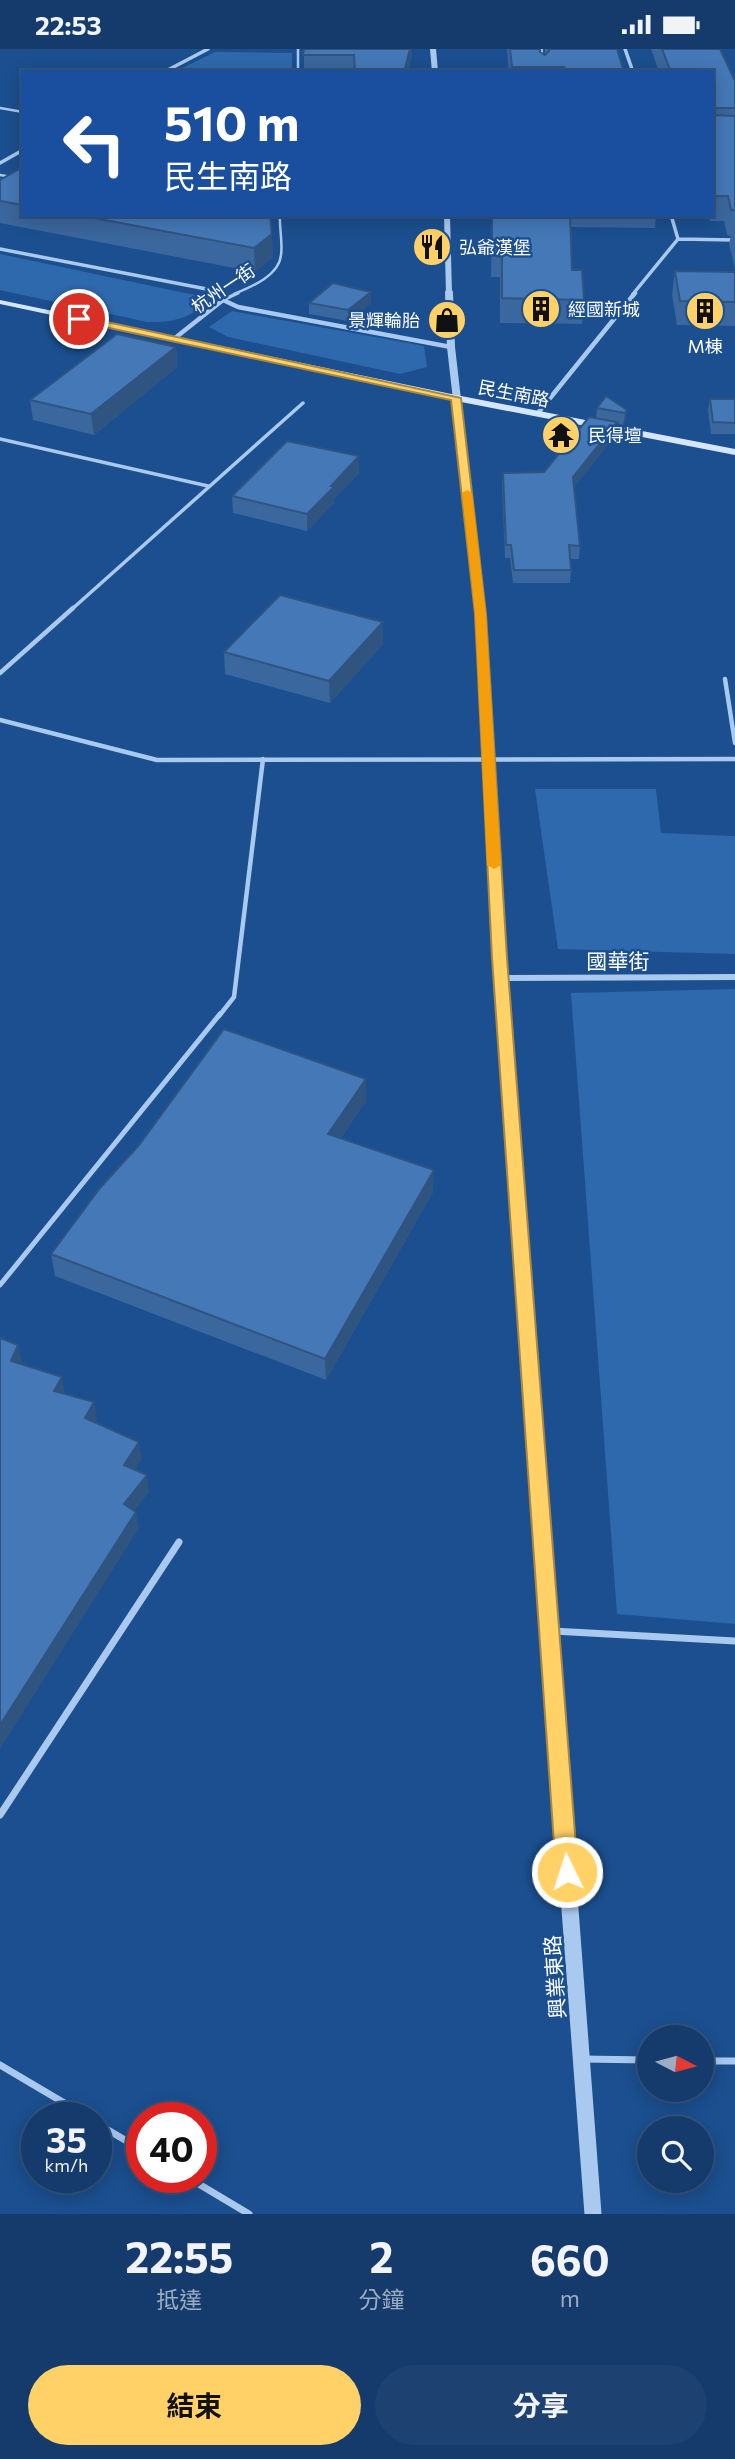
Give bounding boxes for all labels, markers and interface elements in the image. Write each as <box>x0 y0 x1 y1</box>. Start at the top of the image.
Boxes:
text: 22:53 <box>35 9 102 40</box>
text: 510 m <box>164 91 299 151</box>
icon: left <box>49 98 140 189</box>
text: 民生南路 <box>164 155 292 195</box>
restaurant icon: 弘爺漢堡 <box>411 226 453 268</box>
place label: 弘爺漢堡 <box>459 236 531 258</box>
street label: 杭州一街 <box>187 259 259 317</box>
building icon: 經國新城 <box>520 288 562 330</box>
pin <box>49 289 109 349</box>
building icon: M棟 <box>684 290 726 332</box>
place label: 經國新城 <box>568 298 640 320</box>
shop icon: 景輝輪胎 <box>426 299 468 341</box>
icon: arrive <box>60 300 98 338</box>
place label: 景輝輪胎 <box>348 309 420 331</box>
place label: M棟 <box>687 335 723 357</box>
street label: 民生南路 <box>477 375 551 411</box>
temple icon: 民得壇 <box>540 414 582 456</box>
place label: 民得壇 <box>588 424 642 446</box>
street label: 國華街 <box>587 948 650 973</box>
position arrow <box>530 1835 604 1909</box>
street label: 興業東路 <box>539 1934 569 2020</box>
north arrow <box>637 2025 714 2102</box>
map controls <box>637 2025 714 2193</box>
speed limit sign: 40 <box>126 2102 217 2193</box>
button: search <box>637 2116 714 2193</box>
text: 35 <box>46 2117 87 2160</box>
text: km/h <box>45 2154 88 2176</box>
text: 22:55 <box>125 2230 233 2282</box>
text: 2 <box>370 2230 394 2282</box>
text: 660 <box>530 2233 610 2285</box>
text: m <box>560 2284 580 2312</box>
text: 抵達 <box>156 2285 202 2313</box>
text: 分鐘 <box>359 2285 405 2313</box>
button: 結束 <box>28 2365 361 2445</box>
button: 分享 <box>375 2365 707 2445</box>

